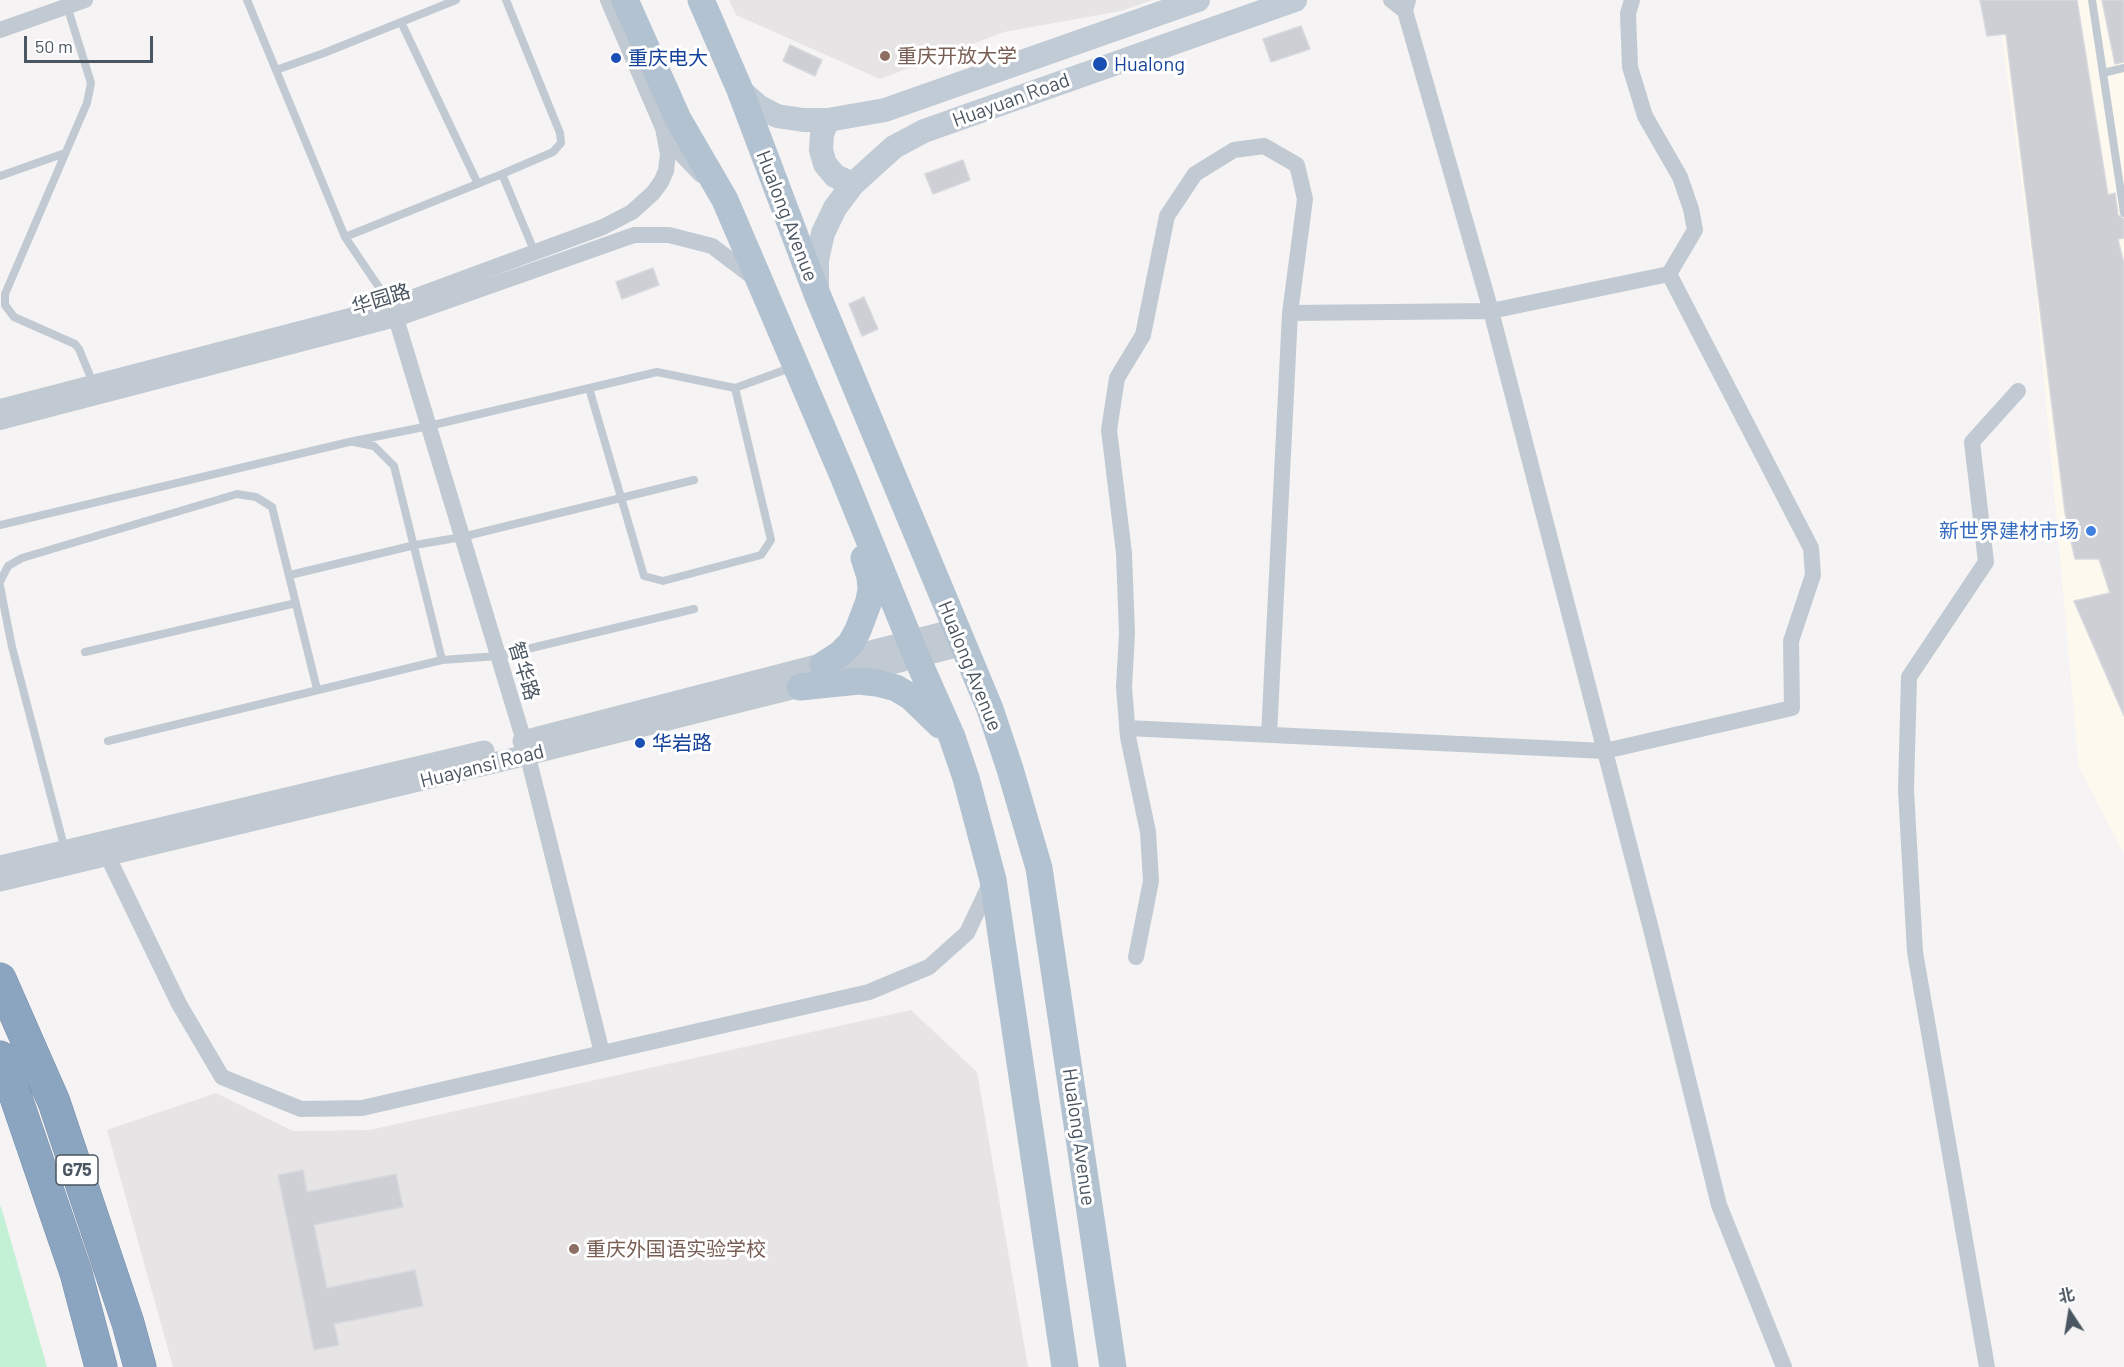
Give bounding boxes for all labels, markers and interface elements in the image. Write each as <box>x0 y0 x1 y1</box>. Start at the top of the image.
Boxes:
scale bar <box>27 24 156 62</box>
text: 50 m <box>35 35 73 57</box>
place label: 重庆开放大学 <box>897 44 1017 68</box>
place label: 重庆电大 <box>628 46 708 70</box>
marker: 重庆开放大学 <box>878 49 892 63</box>
marker: 重庆电大 <box>609 51 623 65</box>
place label: Hualong <box>1114 52 1185 76</box>
marker: Hualong <box>1091 55 1109 73</box>
street label: Huayuan Road <box>949 68 1073 132</box>
street label: Hualong Avenue <box>751 147 823 285</box>
street label: 华园路 <box>349 279 413 319</box>
place label: 新世界建材市场 <box>1939 519 2079 543</box>
marker: 新世界建材市场 <box>2084 524 2098 538</box>
street label: Hualong Avenue <box>933 597 1007 735</box>
street label: 智华路 <box>504 639 544 703</box>
place label: 华岩路 <box>652 731 712 755</box>
marker: 华岩路 <box>633 736 647 750</box>
street label: Huayansi Road <box>418 739 546 793</box>
street label: Hualong Avenue <box>1057 1067 1101 1207</box>
road number: G75 <box>56 1155 98 1185</box>
place label: 重庆外国语实验学校 <box>586 1237 766 1261</box>
marker: 重庆外国语实验学校 <box>567 1242 581 1256</box>
north arrow <box>2040 1283 2100 1343</box>
text: 北 <box>2056 1284 2076 1306</box>

